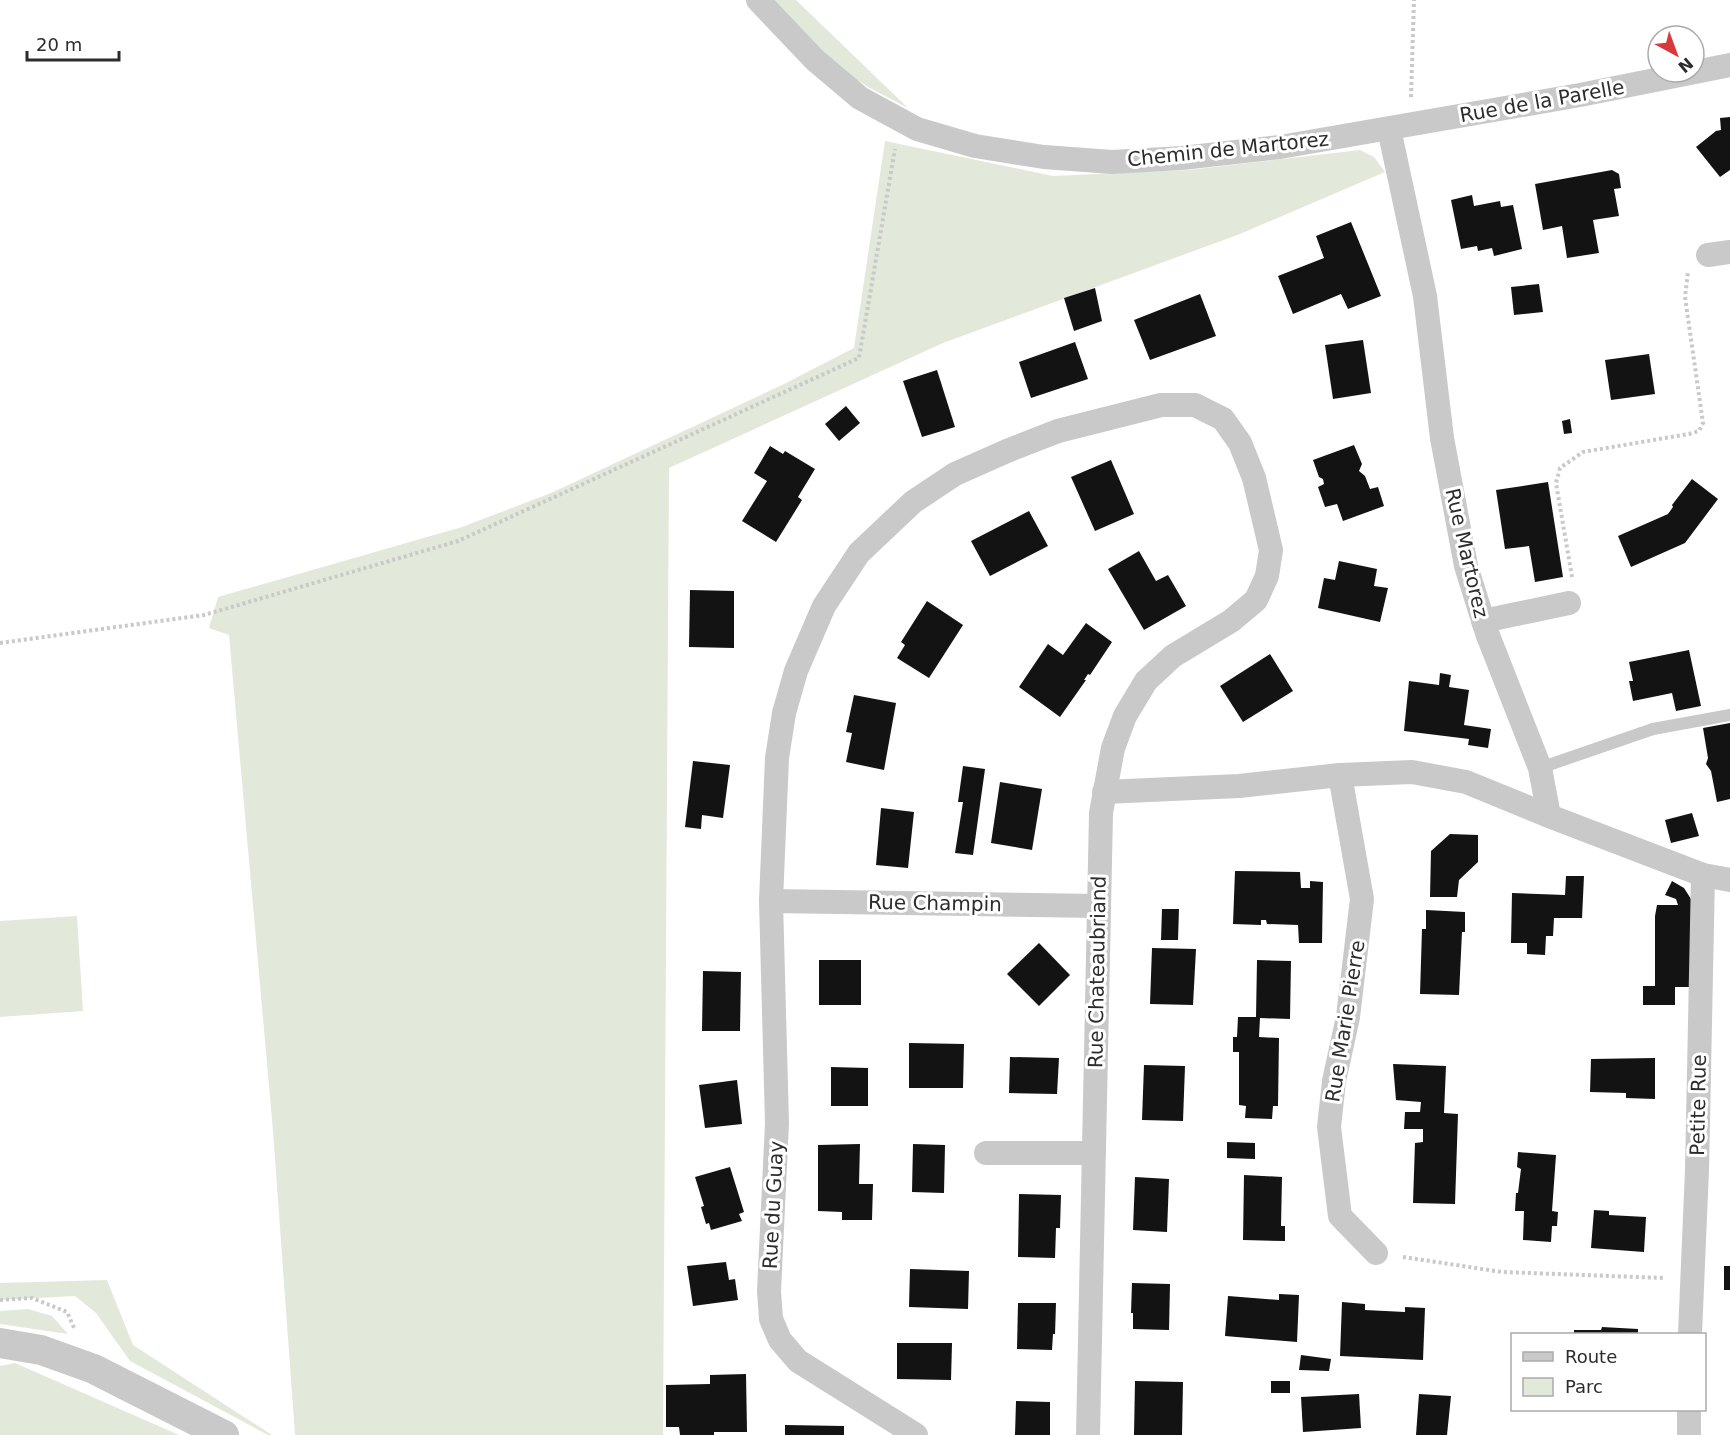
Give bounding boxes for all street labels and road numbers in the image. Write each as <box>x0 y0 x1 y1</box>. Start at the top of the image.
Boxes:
street label: Rue de la Parelle <box>1458 75 1626 127</box>
street label: Chemin de Martorez <box>1126 126 1330 172</box>
street label: Rue Martorez <box>1440 486 1494 620</box>
street label: Rue Chateaubriand <box>1083 876 1111 1068</box>
street label: Rue Champin <box>868 890 1002 916</box>
street label: Rue Marie Pierre <box>1320 938 1370 1104</box>
street label: Petite Rue <box>1685 1054 1711 1156</box>
street label: Rue du Guay <box>758 1140 788 1270</box>

